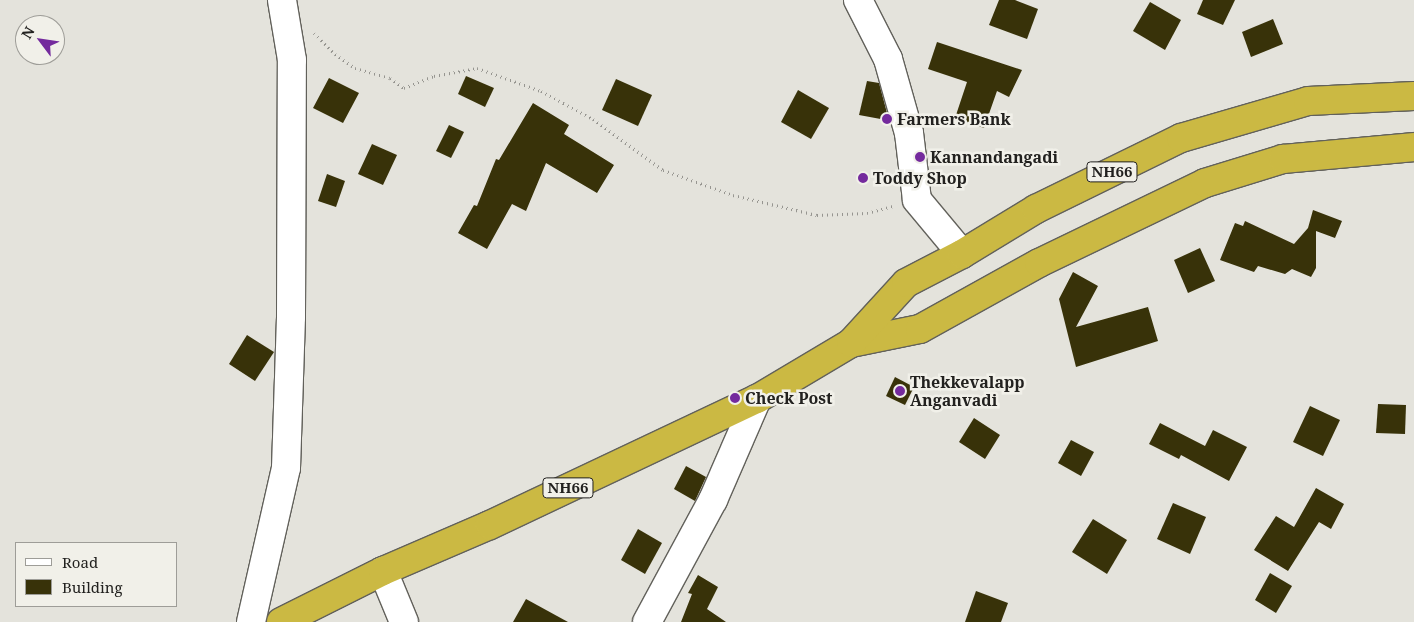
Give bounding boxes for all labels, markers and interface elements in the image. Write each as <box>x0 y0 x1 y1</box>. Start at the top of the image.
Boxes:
north arrow <box>15 15 65 65</box>
text: N <box>17 23 39 42</box>
place label: Farmers Bank <box>897 109 1011 129</box>
marker: Farmers Bank <box>881 113 893 125</box>
place label: Kannandangadi <box>930 147 1058 167</box>
marker: Kannandangadi <box>914 151 926 163</box>
road number: NH66 <box>1086 160 1138 184</box>
place label: Toddy Shop <box>873 168 967 188</box>
marker: Toddy Shop <box>857 172 869 184</box>
place label: Thekkevalapp Anganvadi <box>910 372 1025 410</box>
marker: Thekkevalapp Anganvadi <box>894 385 906 397</box>
place label: Check Post <box>745 388 833 408</box>
marker: Check Post <box>729 392 741 404</box>
road number: NH66 <box>542 476 594 500</box>
legend <box>15 542 178 607</box>
text: Road <box>62 552 98 572</box>
text: Building <box>62 577 123 597</box>

